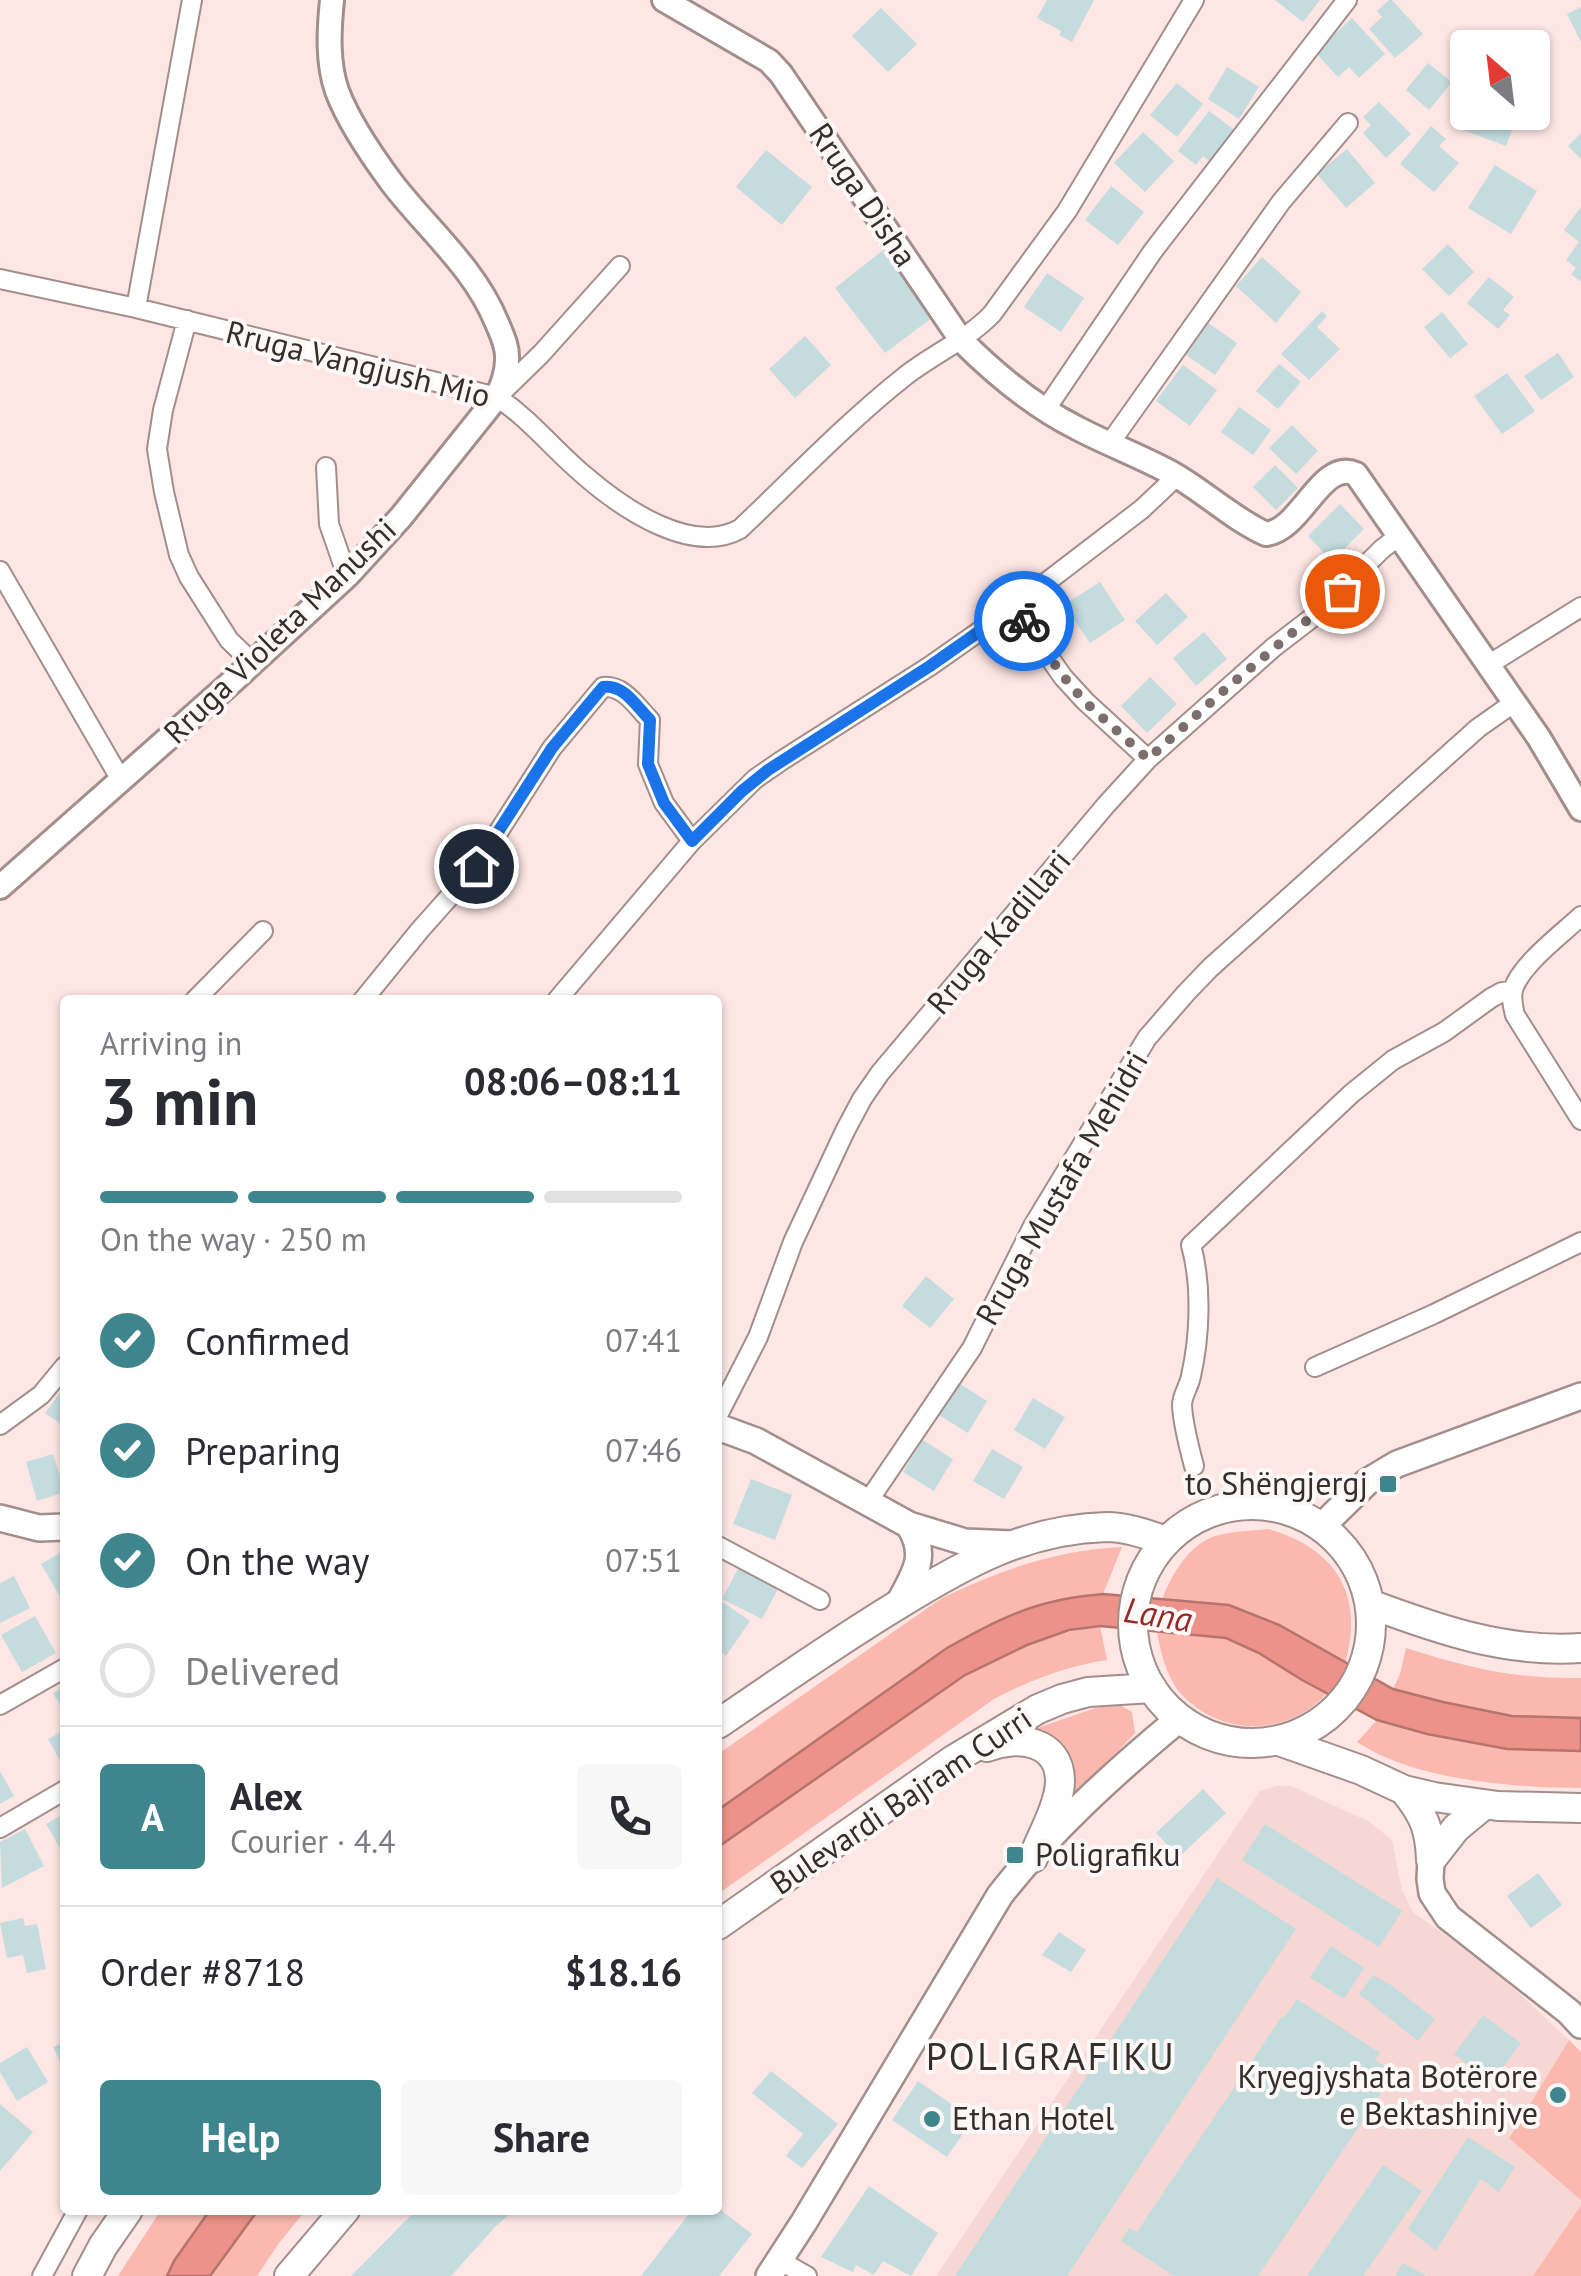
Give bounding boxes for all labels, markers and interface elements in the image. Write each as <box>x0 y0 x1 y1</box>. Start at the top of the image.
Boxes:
north arrow <box>1450 30 1550 130</box>
map controls <box>1450 30 1550 130</box>
street label: Rruga Disha <box>800 114 927 275</box>
street label: Rruga Vangjush Mio <box>222 310 495 416</box>
street label: Rruga Violeta Manushi <box>154 508 405 752</box>
pin <box>1300 549 1385 634</box>
icon: bag <box>1315 564 1370 619</box>
courier <box>974 571 1074 671</box>
icon: bike <box>997 594 1052 649</box>
pin <box>434 824 519 909</box>
icon: home <box>449 839 504 894</box>
street label: Rruga Kadillari <box>917 840 1079 1023</box>
text: Arriving in <box>100 1022 242 1064</box>
street label: Rruga Mustafa Mehidri <box>965 1043 1157 1332</box>
text: 08:06–08:11 <box>464 1056 682 1105</box>
text: 3 min <box>100 1059 259 1143</box>
text: On the way · 250 m <box>100 1218 367 1260</box>
icon: check <box>100 1313 155 1368</box>
text: Confirmed <box>185 1316 351 1365</box>
text: 07:41 <box>605 1319 682 1361</box>
icon: check <box>100 1423 155 1478</box>
text: Preparing <box>185 1426 341 1475</box>
text: 07:46 <box>605 1429 682 1471</box>
place label: to Shëngjergj <box>1185 1462 1368 1504</box>
marker: to Shëngjergj <box>1377 1473 1399 1495</box>
icon: check <box>100 1533 155 1588</box>
text: On the way <box>185 1536 370 1585</box>
text: 07:51 <box>605 1539 682 1581</box>
water label: Lana <box>1121 1586 1196 1642</box>
text: Delivered <box>185 1646 340 1695</box>
street label: Bulevardi Bajram Curri <box>761 1697 1039 1903</box>
button: phone <box>577 1764 682 1869</box>
text: Alex <box>230 1771 303 1820</box>
text: A <box>141 1792 164 1841</box>
text: Courier · 4.4 <box>230 1820 396 1862</box>
place label: Poligrafiku <box>1035 1833 1181 1875</box>
marker: Poligrafiku <box>1004 1844 1026 1866</box>
text: Order #8718 <box>100 1947 305 1996</box>
text: $18.16 <box>565 1947 682 1996</box>
district label: POLIGRAFIKU <box>926 2031 1176 2080</box>
place label: Kryegjyshata Botërore e Bektashinjve <box>1238 2055 1538 2134</box>
button: Help <box>100 2080 381 2195</box>
button: Share <box>401 2080 682 2195</box>
marker: Kryegjyshata Botërore e Bektashinjve <box>1547 2084 1569 2106</box>
place label: Ethan Hotel <box>952 2097 1115 2139</box>
marker: Ethan Hotel <box>921 2108 943 2130</box>

